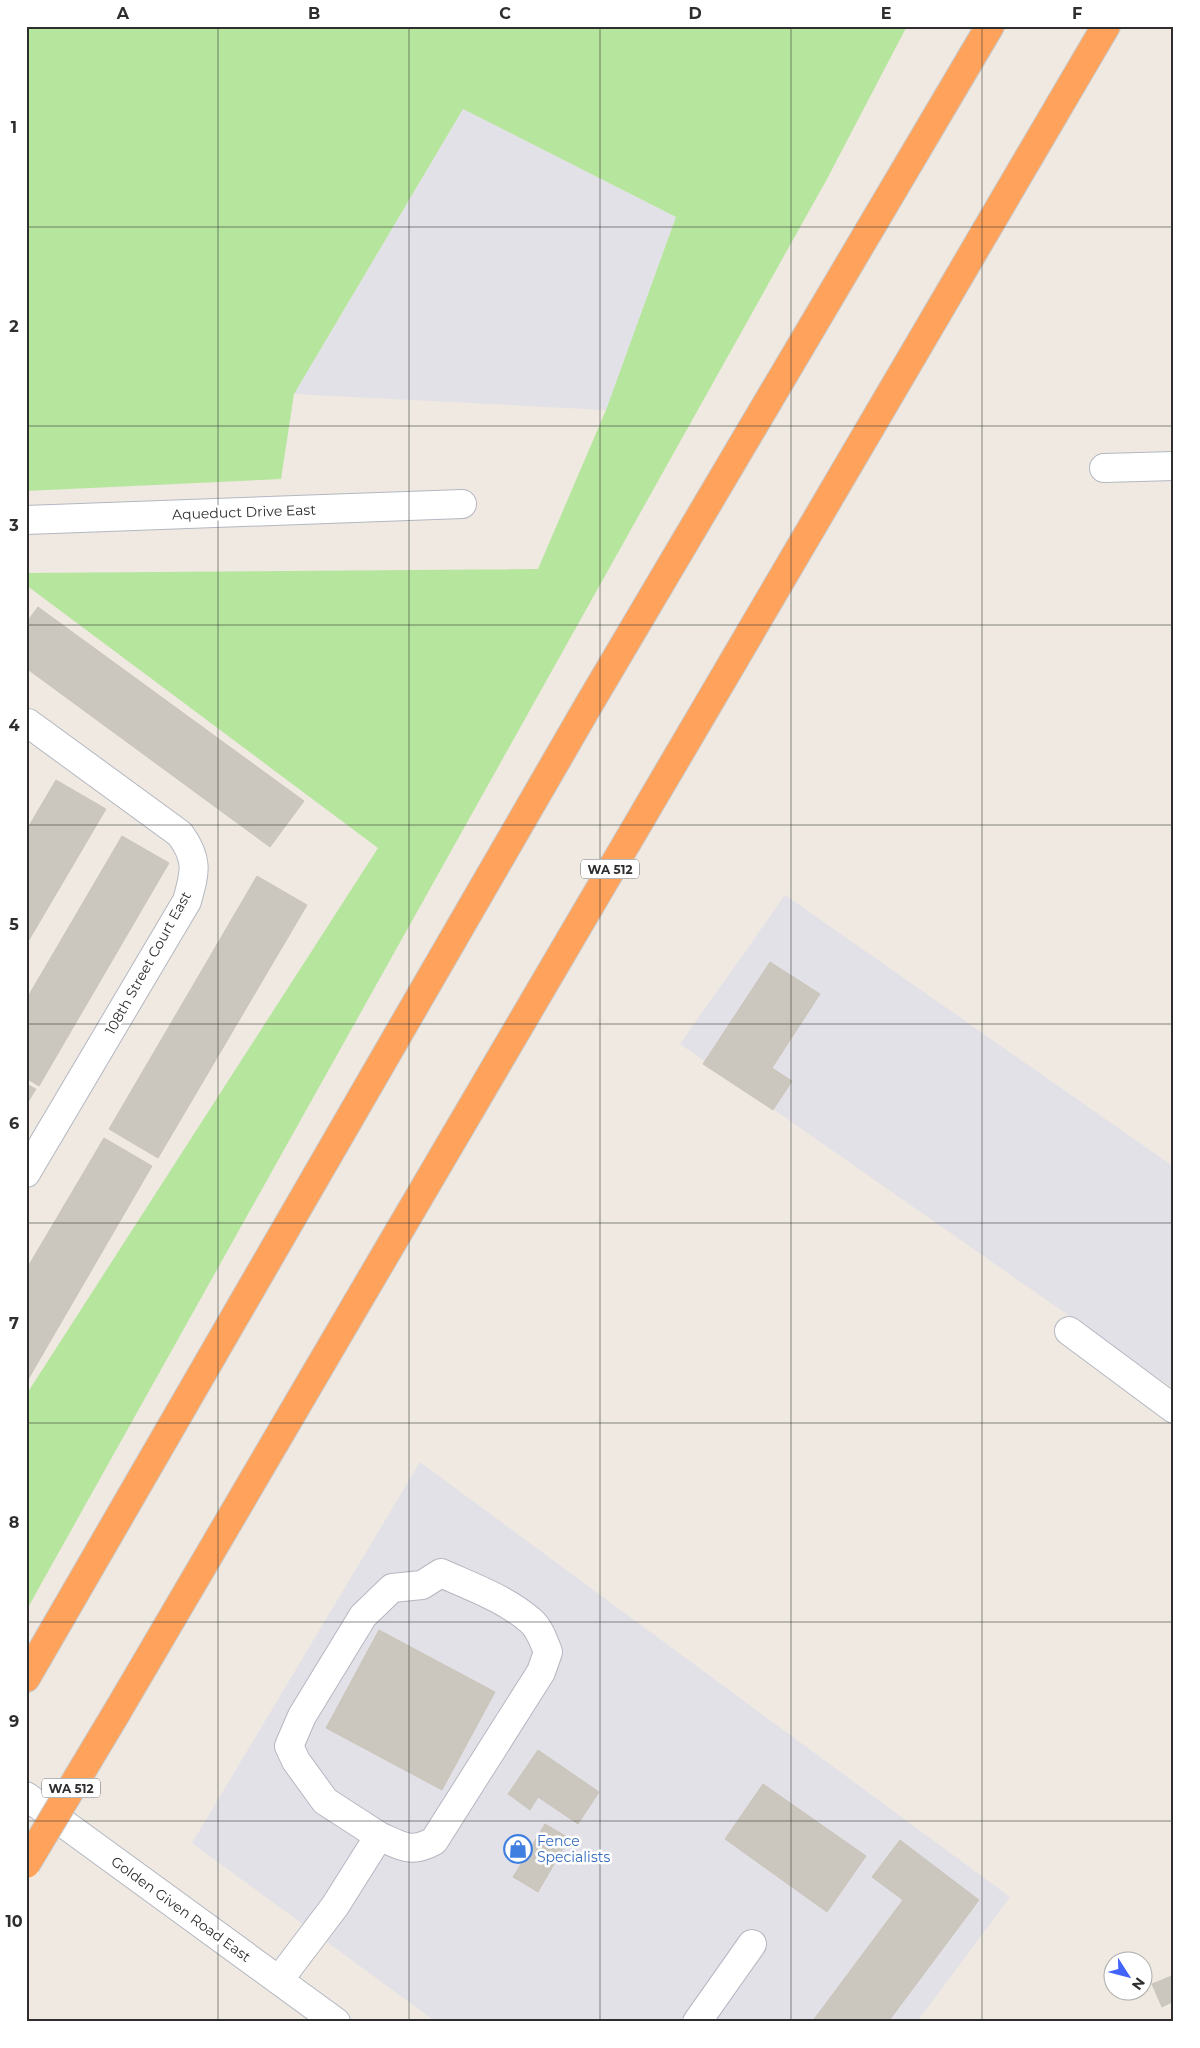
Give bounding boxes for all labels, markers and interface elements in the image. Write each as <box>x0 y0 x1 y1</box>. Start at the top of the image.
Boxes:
text: A <box>116 4 130 23</box>
text: B <box>308 4 320 23</box>
text: C <box>499 4 511 23</box>
text: D <box>688 4 702 23</box>
text: E <box>881 4 891 23</box>
text: F <box>1072 4 1082 23</box>
text: 1 <box>11 118 17 137</box>
text: 2 <box>9 317 19 336</box>
street label: Aqueduct Drive East <box>172 500 317 524</box>
text: 3 <box>8 516 19 535</box>
text: 4 <box>8 716 20 735</box>
road number: WA 512 <box>581 860 639 879</box>
street label: 108th Street Court East <box>101 888 195 1038</box>
text: 5 <box>9 915 19 934</box>
text: 6 <box>9 1114 19 1133</box>
text: 7 <box>9 1314 19 1333</box>
text: 8 <box>9 1513 19 1532</box>
text: 9 <box>9 1712 19 1731</box>
road number: WA 512 <box>42 1779 100 1798</box>
place label: Fence Specialists <box>537 1832 610 1866</box>
shop icon: Fence Specialists <box>503 1834 533 1864</box>
street label: Golden Given Road East <box>108 1852 255 1966</box>
text: 10 <box>5 1912 23 1931</box>
north arrow <box>1102 1950 1152 2000</box>
text: N <box>1128 1974 1149 1994</box>

